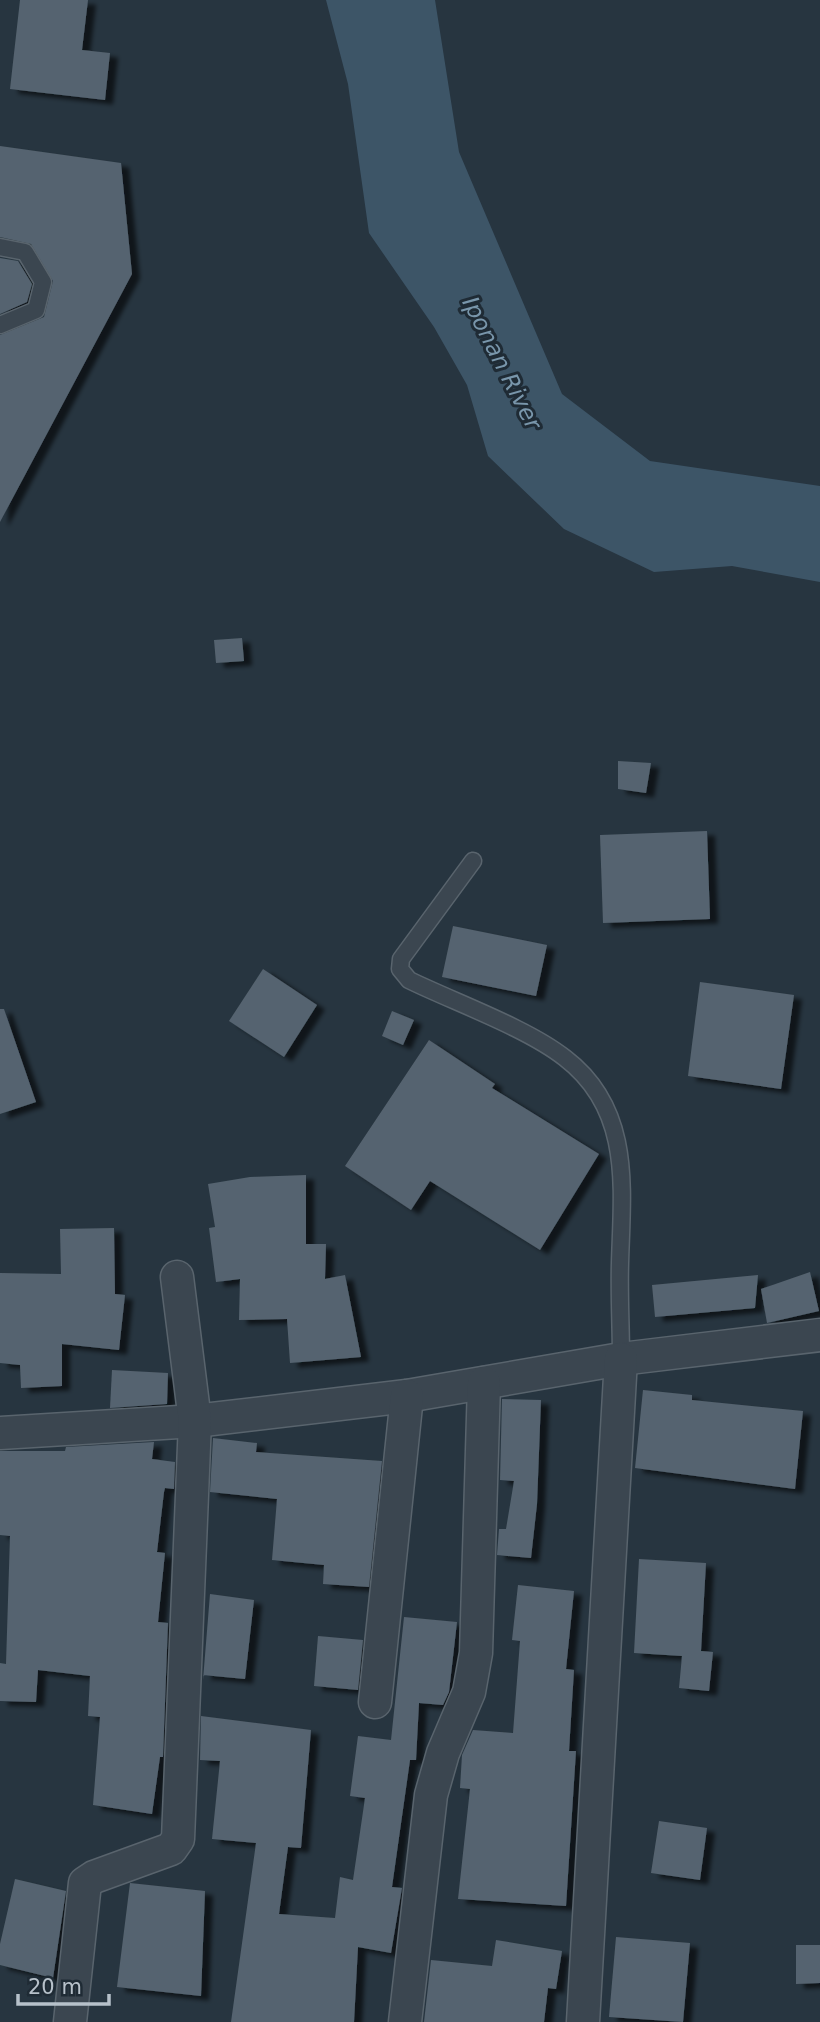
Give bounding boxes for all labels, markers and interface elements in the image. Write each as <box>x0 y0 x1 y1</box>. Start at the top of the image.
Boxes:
water label: Iponan River <box>457 292 547 435</box>
scale bar <box>18 1962 108 2006</box>
text: 20 m <box>28 1975 82 1999</box>

